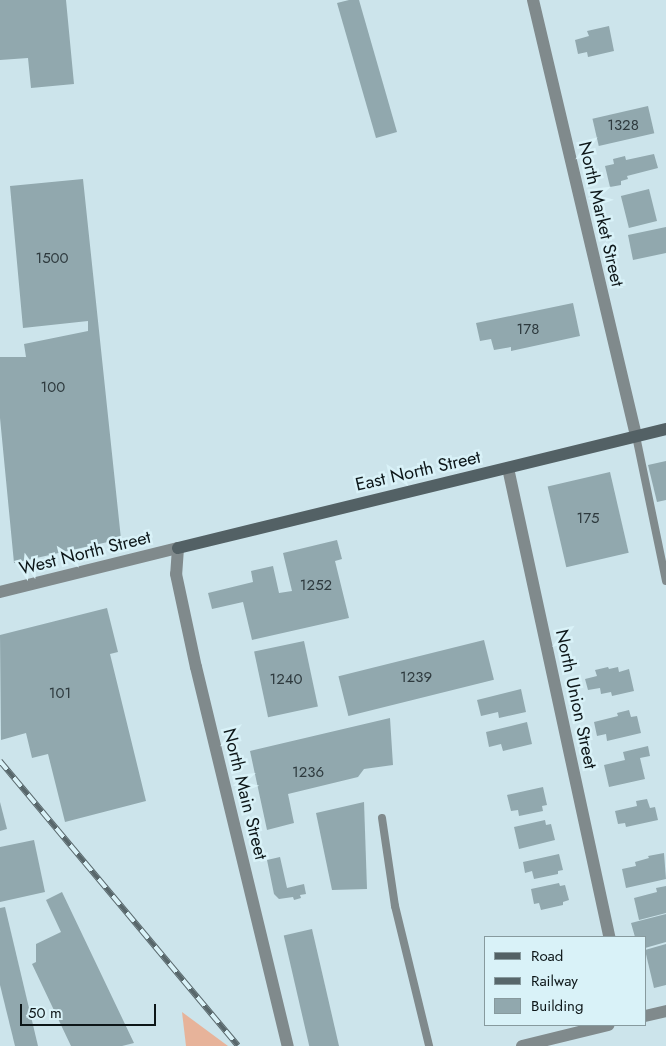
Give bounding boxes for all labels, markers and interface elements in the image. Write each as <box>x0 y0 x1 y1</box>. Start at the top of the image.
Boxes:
house number: 1328 <box>607 117 639 135</box>
street label: North Market Street <box>574 139 628 289</box>
house number: 1500 <box>35 250 69 268</box>
house number: 178 <box>517 321 539 339</box>
house number: 100 <box>41 379 65 397</box>
street label: East North Street <box>353 446 483 496</box>
house number: 175 <box>576 510 600 528</box>
street label: West North Street <box>17 526 153 580</box>
house number: 1252 <box>300 577 332 595</box>
street label: North Union Street <box>551 627 601 771</box>
house number: 1239 <box>400 669 432 687</box>
house number: 1240 <box>269 671 303 689</box>
house number: 101 <box>49 685 71 703</box>
street label: North Main Street <box>218 726 272 862</box>
house number: 1236 <box>292 764 324 782</box>
legend <box>483 936 646 1026</box>
text: Road <box>531 945 563 967</box>
text: Railway <box>531 970 578 992</box>
scale bar <box>22 994 159 1026</box>
text: Building <box>531 995 583 1017</box>
text: 50 m <box>28 1002 62 1024</box>

